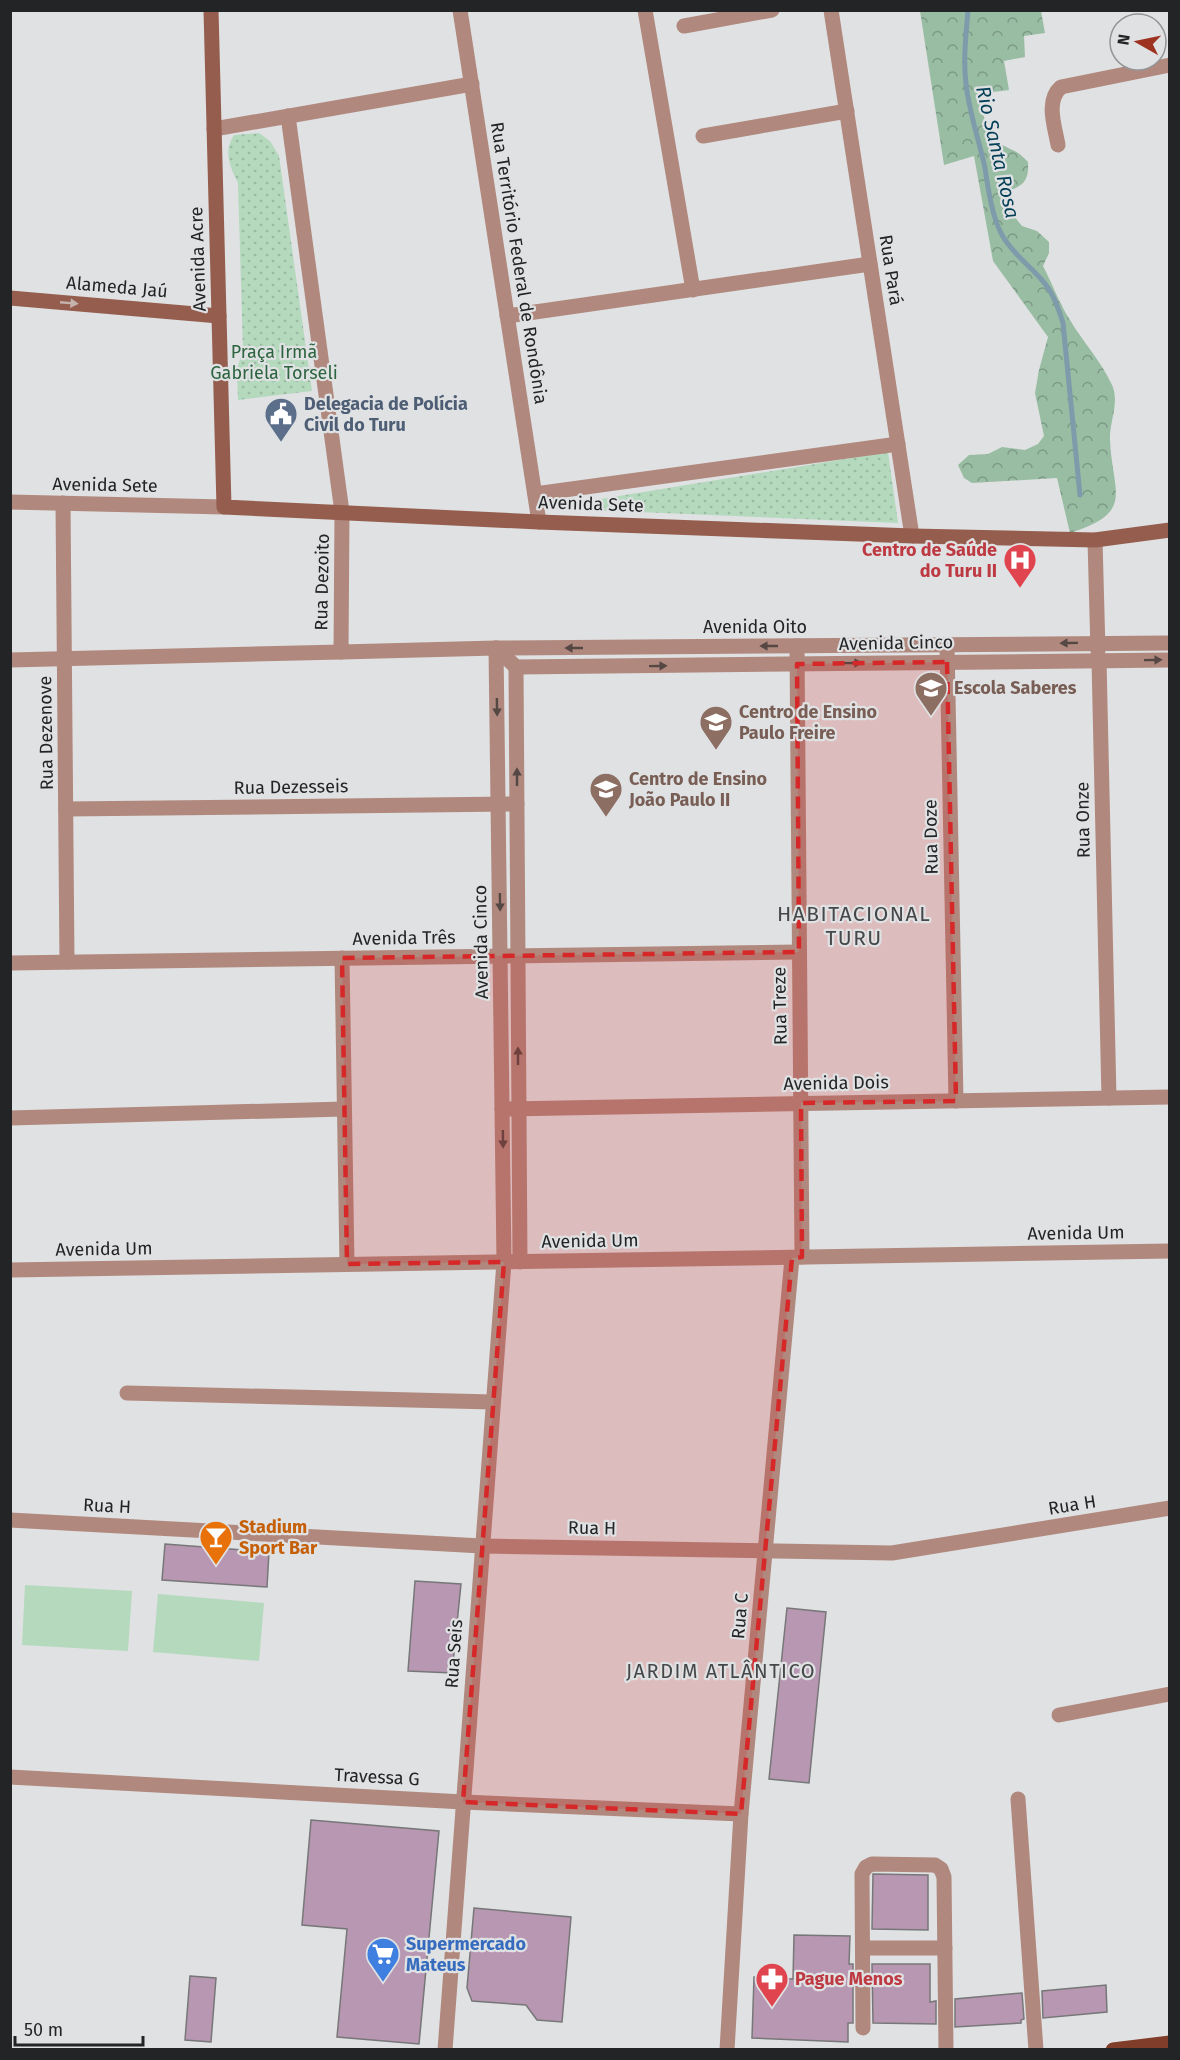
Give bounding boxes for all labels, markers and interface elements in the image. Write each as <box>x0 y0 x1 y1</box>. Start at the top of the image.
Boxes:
north arrow <box>1108 12 1168 72</box>
text: N <box>1113 33 1134 46</box>
water label: Rio Santa Rosa <box>971 83 1025 221</box>
street label: Rua Território Federal de Rondônia <box>486 120 552 406</box>
street label: Avenida Acre <box>185 206 211 312</box>
street label: Rua Pará <box>875 233 907 307</box>
street label: Alameda Jaú <box>65 272 169 302</box>
one-way arrow <box>59 298 78 308</box>
park label: Praça Irmã Gabriela Torseli <box>210 341 338 384</box>
place label: Delegacia de Polícia Civil do Turu <box>304 393 468 436</box>
public building icon: Delegacia de Polícia Civil do Turu <box>263 396 299 443</box>
street label: Avenida Sete <box>52 473 158 497</box>
street label: Avenida Sete <box>538 491 644 517</box>
street label: Rua Dezoito <box>310 533 334 631</box>
place label: Centro de Saúde do Turu II <box>862 539 997 582</box>
hospital icon: Centro de Saúde do Turu II <box>1002 542 1038 589</box>
street label: Avenida Oito <box>703 616 807 638</box>
street label: Avenida Cinco <box>839 631 953 655</box>
one-way arrow <box>1060 638 1079 648</box>
one-way arrow <box>760 641 779 651</box>
one-way arrow <box>565 643 584 652</box>
one-way arrow <box>1144 655 1163 665</box>
one-way arrow <box>844 659 863 668</box>
one-way arrow <box>649 661 668 670</box>
school or university icon: Escola Saberes <box>913 670 949 717</box>
street label: Rua Dezenove <box>34 676 58 790</box>
place label: Escola Saberes <box>954 677 1077 699</box>
one-way arrow <box>492 697 502 716</box>
place label: Centro de Ensino Paulo Freire <box>739 701 877 744</box>
school or university icon: Centro de Ensino Paulo Freire <box>698 704 734 751</box>
one-way arrow <box>512 768 522 787</box>
place label: Centro de Ensino João Paulo II <box>628 768 767 811</box>
school or university icon: Centro de Ensino João Paulo II <box>588 771 624 818</box>
street label: Rua Dezesseis <box>233 775 349 799</box>
street label: Rua Onze <box>1071 782 1095 858</box>
street label: Rua Doze <box>919 799 943 875</box>
street label: Avenida Cinco <box>469 885 493 999</box>
one-way arrow <box>495 892 504 911</box>
district label: HABITACIONAL TURU <box>777 901 931 951</box>
street label: Avenida Três <box>352 926 456 950</box>
street label: Rua Treze <box>768 967 792 1045</box>
one-way arrow <box>514 1047 523 1066</box>
street label: Avenida Dois <box>783 1071 889 1095</box>
one-way arrow <box>498 1129 507 1148</box>
street label: Avenida Um <box>1027 1221 1125 1245</box>
street label: Avenida Um <box>541 1229 639 1253</box>
street label: Avenida Um <box>55 1237 153 1261</box>
street label: Rua H <box>1046 1490 1098 1520</box>
street label: Rua H <box>82 1494 132 1518</box>
place label: Stadium Sport Bar <box>239 1516 318 1559</box>
street label: Rua H <box>568 1517 616 1539</box>
bar icon: Stadium Sport Bar <box>198 1519 234 1566</box>
street label: Rua C <box>727 1592 753 1640</box>
street label: Rua Seis <box>441 1619 467 1689</box>
district label: JARDIM ATLÂNTICO <box>626 1659 816 1683</box>
street label: Travessa G <box>334 1764 420 1790</box>
place label: Supermercado Mateus <box>406 1933 526 1976</box>
supermarket icon: Supermercado Mateus <box>365 1936 401 1983</box>
pharmacy icon: Pague Menos <box>754 1961 790 2008</box>
place label: Pague Menos <box>795 1968 903 1990</box>
scale bar <box>15 2009 142 2047</box>
text: 50 m <box>24 2019 63 2041</box>

